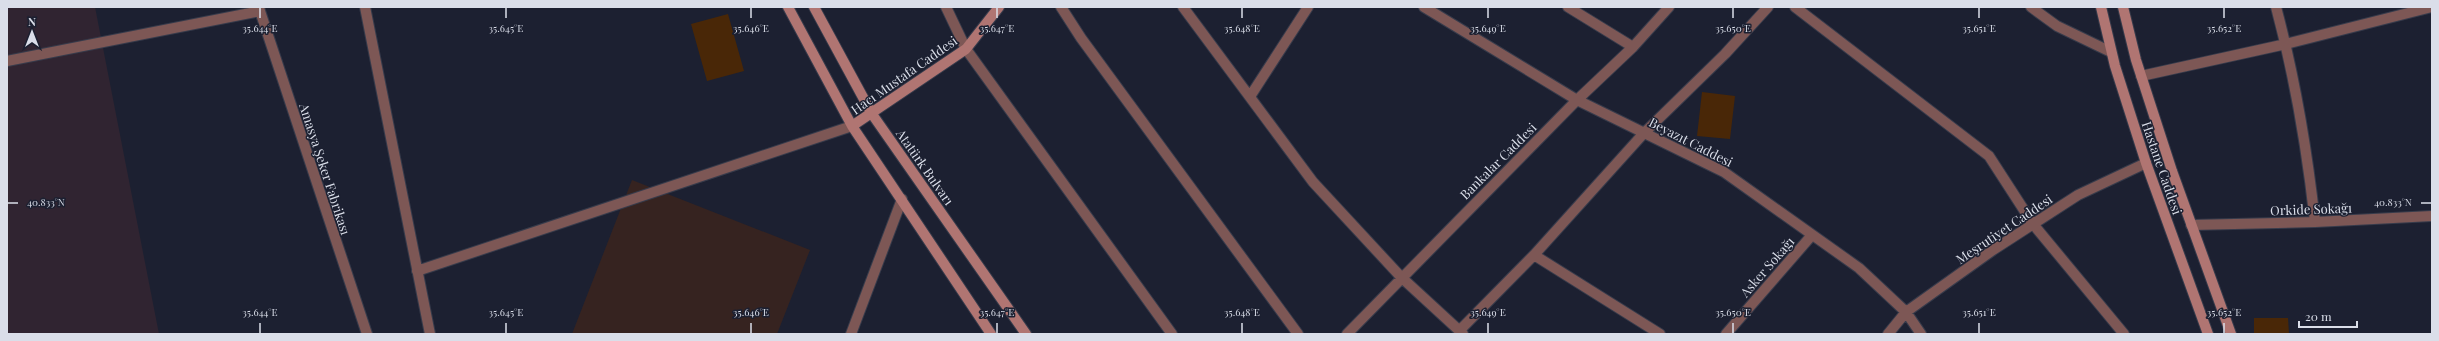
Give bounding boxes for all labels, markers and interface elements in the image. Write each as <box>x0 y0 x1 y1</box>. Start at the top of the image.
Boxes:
north arrow <box>12 12 52 52</box>
text: N <box>28 14 36 29</box>
text: 35.644°E <box>242 21 278 35</box>
text: 35.645°E <box>489 21 523 35</box>
text: 35.646°E <box>733 21 769 35</box>
text: 35.647°E <box>980 21 1014 35</box>
text: 35.648°E <box>1224 21 1260 35</box>
text: 35.649°E <box>1470 21 1506 35</box>
text: 35.650°E <box>1715 21 1751 35</box>
text: 35.651°E <box>1962 21 1996 35</box>
text: 35.652°E <box>2207 21 2241 35</box>
street label: Hacı Mustafa Caddesi <box>847 31 960 118</box>
street label: Amasya Şeker Fabrikası <box>296 100 355 237</box>
street label: Beyazıt Caddesi <box>1646 113 1736 170</box>
street label: Bankalar Caddesi <box>1456 119 1540 203</box>
street label: Hastane Caddesi <box>2139 119 2186 217</box>
street label: Atatürk Bulvarı <box>892 125 958 208</box>
street label: Meşrutiyet Caddesi <box>1952 190 2055 267</box>
text: 40.833°N <box>27 195 65 209</box>
text: 40.833°N <box>2374 195 2412 209</box>
street label: Orkide Sokağı <box>2270 199 2352 218</box>
street label: Asker Sokağı <box>1735 233 1798 301</box>
scale bar <box>2299 303 2357 329</box>
text: 35.644°E <box>242 305 278 319</box>
text: 35.645°E <box>489 305 523 319</box>
text: 35.646°E <box>733 305 769 319</box>
text: 35.647°E <box>980 305 1014 319</box>
text: 35.648°E <box>1224 305 1260 319</box>
text: 35.649°E <box>1470 305 1506 319</box>
text: 35.650°E <box>1715 305 1751 319</box>
text: 35.651°E <box>1962 305 1996 319</box>
text: 35.652°E <box>2207 305 2241 319</box>
text: 20 m <box>2305 308 2332 324</box>

